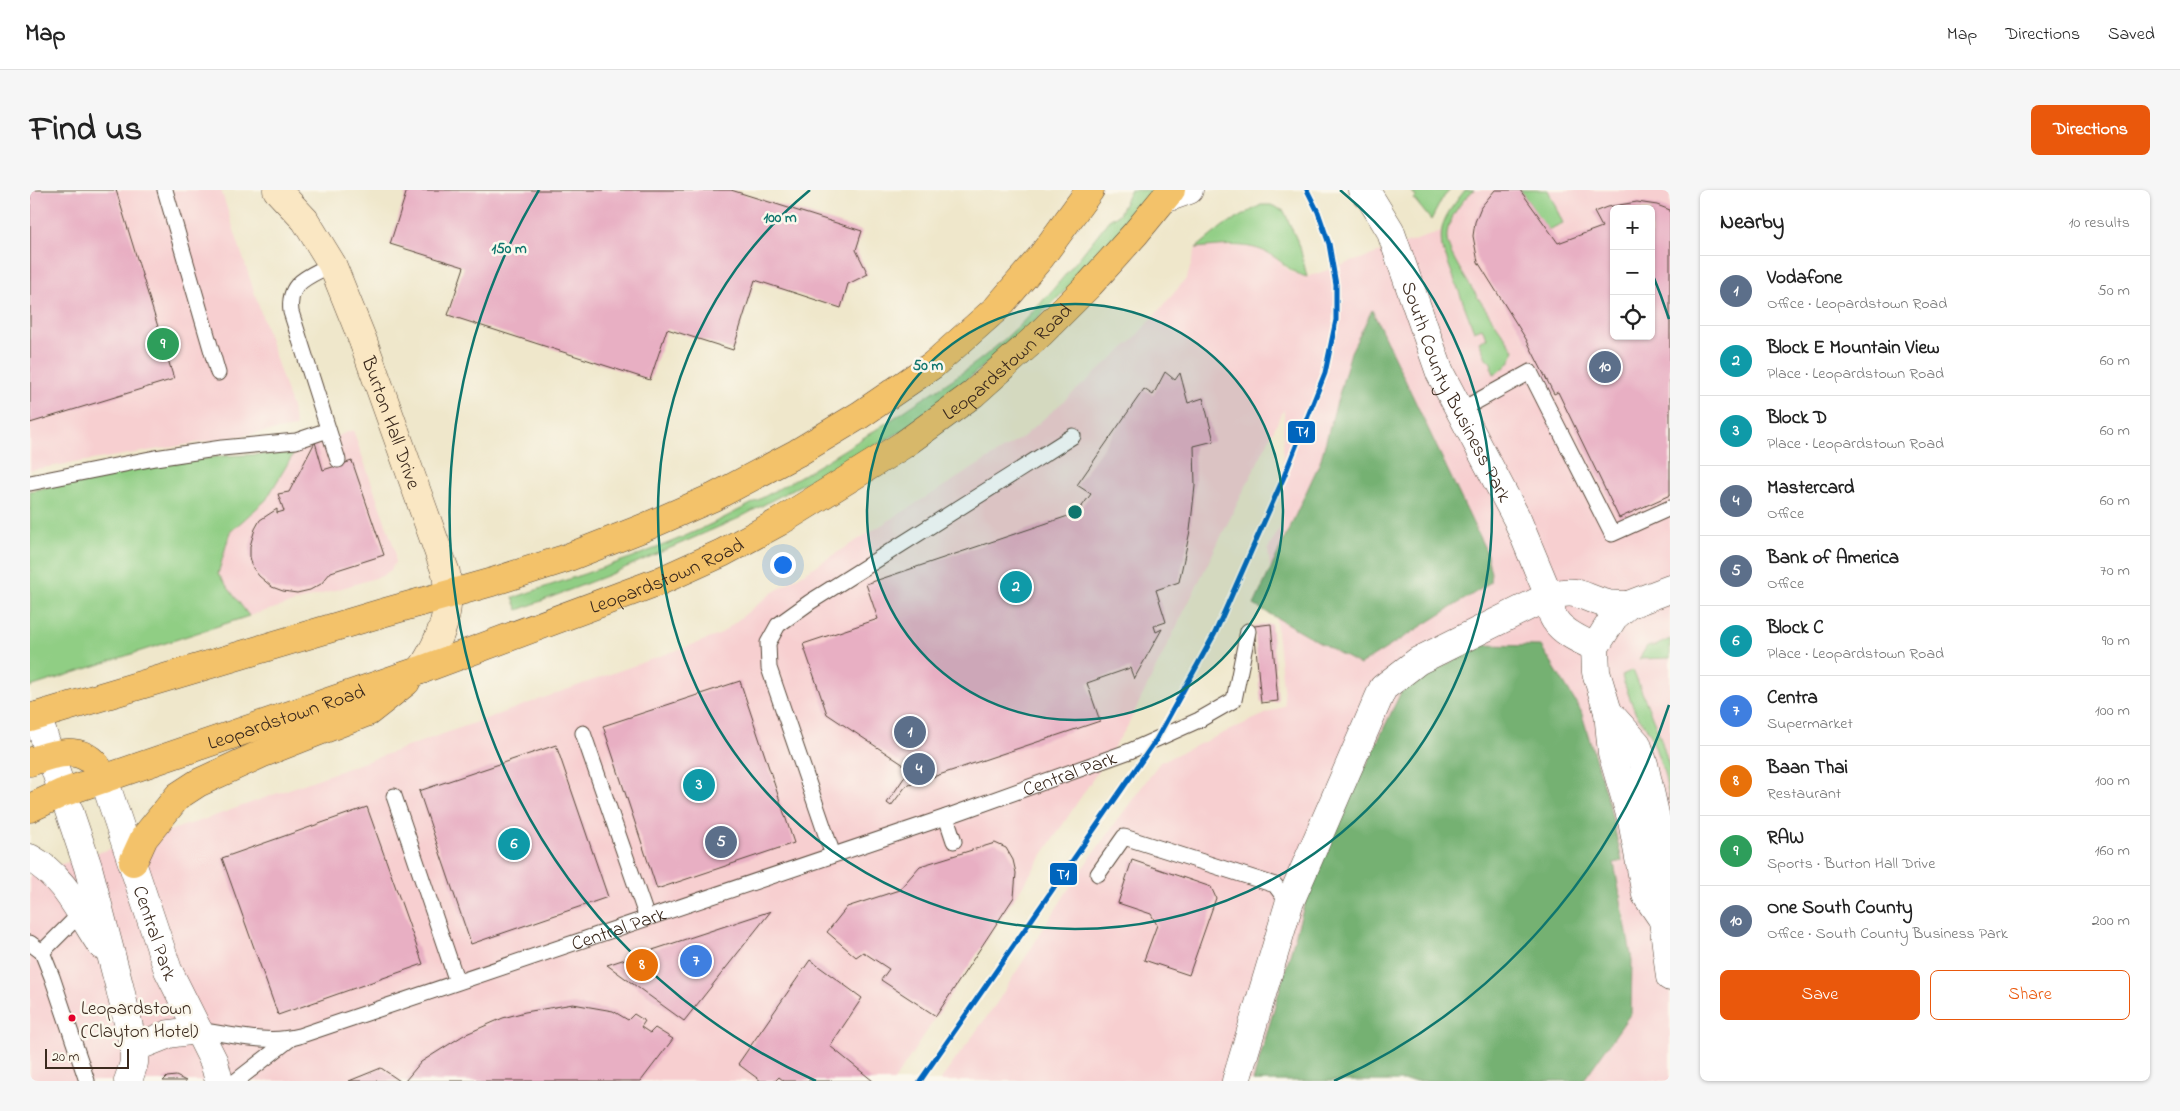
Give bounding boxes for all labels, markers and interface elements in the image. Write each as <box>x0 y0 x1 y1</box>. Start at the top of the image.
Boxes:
text: Map <box>25 17 66 52</box>
text: Map <box>1947 22 1977 48</box>
text: Directions <box>2005 22 2080 48</box>
text: Saved <box>2108 22 2155 48</box>
text: Find us <box>30 105 142 156</box>
button: Directions <box>2031 105 2150 155</box>
map controls <box>1610 205 1655 340</box>
button: + <box>1610 205 1655 250</box>
text: 100 m <box>763 207 797 229</box>
text: Nearby <box>1720 208 1784 238</box>
text: 10 results <box>2068 211 2130 235</box>
text: 150 m <box>491 238 527 260</box>
button: − <box>1610 250 1655 295</box>
text: Vodafone <box>1767 265 1842 292</box>
street label: South County Business Park <box>1392 278 1518 508</box>
text: 1 <box>1733 279 1739 303</box>
text: 50 m <box>2098 279 2130 303</box>
text: Office · Leopardstown Road <box>1767 292 1947 316</box>
button: locate <box>1610 295 1655 340</box>
street label: Leopardstown Road <box>937 298 1080 429</box>
pin: 9 <box>147 325 179 363</box>
text: Block E Mountain View <box>1767 335 1940 362</box>
pin: 10 <box>1589 348 1621 386</box>
text: 2 <box>1732 349 1740 373</box>
text: 60 m <box>2100 349 2130 373</box>
street label: Burton Hall Drive <box>352 352 427 494</box>
text: 50 m <box>913 355 944 377</box>
text: Place · Leopardstown Road <box>1767 362 1944 386</box>
text: Block D <box>1767 405 1827 432</box>
text: 3 <box>1733 419 1739 443</box>
text: 60 m <box>2100 419 2130 443</box>
line badge: T1 <box>1287 420 1316 444</box>
text: T1 <box>1296 422 1309 443</box>
text: Place · Leopardstown Road <box>1767 432 1944 456</box>
text: Mastercard <box>1767 475 1855 502</box>
text: 4 <box>1733 489 1739 513</box>
text: 60 m <box>2100 489 2130 513</box>
text: Office <box>1767 502 1804 526</box>
centre of rings <box>1066 503 1084 521</box>
street label: Leopardstown Road <box>586 532 750 623</box>
text: Bank of America <box>1767 545 1899 572</box>
your location <box>770 552 796 578</box>
text: 5 <box>1731 559 1741 583</box>
text: 70 m <box>2100 559 2130 583</box>
pin: 2 <box>1000 568 1032 606</box>
text: Office <box>1767 572 1804 596</box>
text: Block C <box>1767 615 1824 642</box>
text: 6 <box>1732 629 1740 653</box>
text: 90 m <box>2102 629 2130 653</box>
text: Place · Leopardstown Road <box>1767 642 1944 666</box>
street label: Leopardstown Road <box>204 678 369 759</box>
text: Centra <box>1767 685 1818 712</box>
text: 7 <box>1733 699 1739 723</box>
text: 100 m <box>2095 699 2130 723</box>
text: Supermarket <box>1767 712 1853 736</box>
pin: 1 <box>894 713 926 751</box>
street label: Central Park <box>1019 745 1121 805</box>
pin: 4 <box>903 750 935 788</box>
text: Baan Thai <box>1767 755 1848 782</box>
pin: 3 <box>683 766 715 804</box>
text: 8 <box>1733 769 1739 793</box>
text: 100 m <box>2095 769 2130 793</box>
text: Restaurant <box>1767 782 1841 806</box>
pin: 5 <box>705 823 737 861</box>
pin: 6 <box>498 825 530 863</box>
text: RAW <box>1767 825 1804 852</box>
text: 9 <box>1734 839 1738 863</box>
text: 160 m <box>2095 839 2130 863</box>
text: Sports · Burton Hall Drive <box>1767 852 1935 876</box>
line badge: T1 <box>1049 862 1078 886</box>
text: T1 <box>1057 865 1070 886</box>
street label: Central Park <box>124 882 183 986</box>
text: One South County <box>1767 895 1913 922</box>
street label: Central Park <box>568 901 670 960</box>
text: 10 <box>1730 909 1742 933</box>
text: 200 m <box>2092 909 2130 933</box>
text: Office · South County Business Park <box>1767 922 2008 946</box>
pin: 7 <box>680 942 712 980</box>
pin: 8 <box>626 946 658 984</box>
button: Save <box>1720 970 1920 1020</box>
button: Share <box>1930 970 2130 1020</box>
place label: Leopardstown (Clayton Hotel) <box>81 996 199 1047</box>
marker: Leopardstown (Clayton Hotel) <box>67 1013 77 1023</box>
scale bar <box>45 1046 129 1069</box>
text: 20 m <box>52 1047 79 1068</box>

